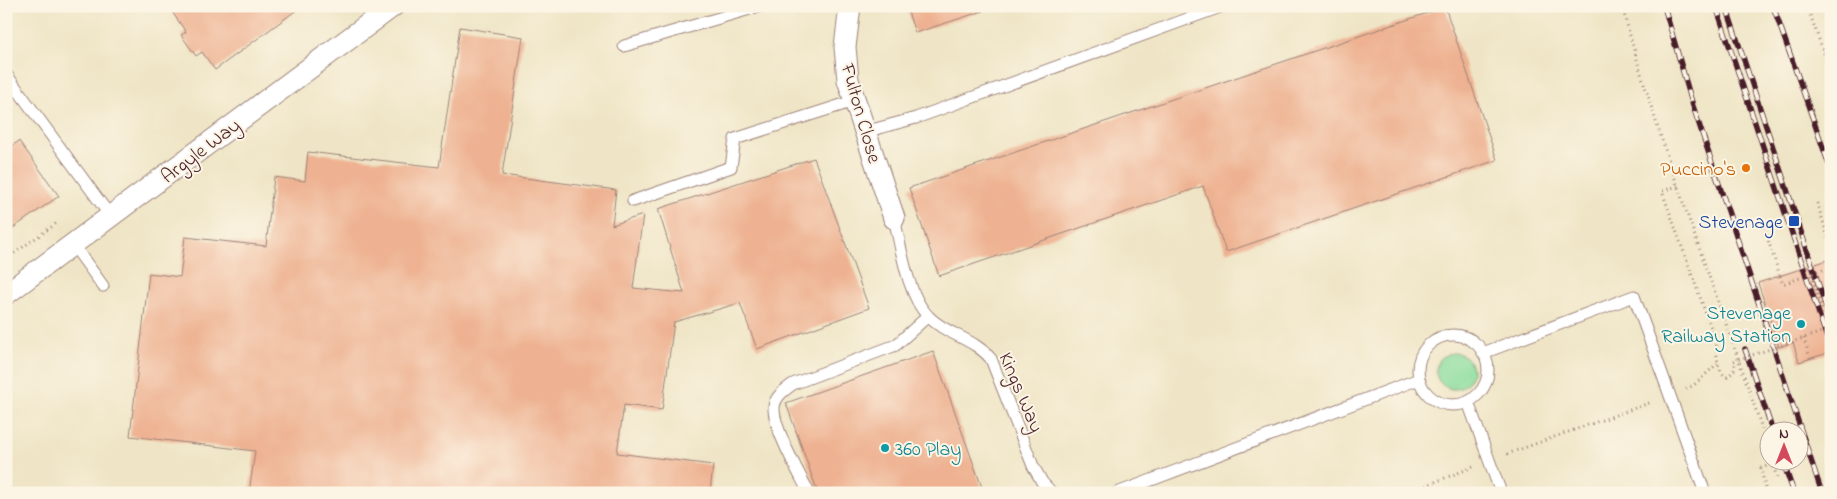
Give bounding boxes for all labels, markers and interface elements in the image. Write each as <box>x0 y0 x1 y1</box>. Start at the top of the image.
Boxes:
street label: Fulton Close <box>831 60 888 167</box>
street label: Argyle Way <box>155 112 248 192</box>
place label: Puccino's <box>1660 156 1736 185</box>
marker: Puccino's <box>1740 162 1752 174</box>
place label: Stevenage <box>1699 209 1783 239</box>
marker: Stevenage <box>1787 214 1801 228</box>
place label: Stevenage Railway Station <box>1661 300 1791 352</box>
marker: Stevenage Railway Station <box>1795 318 1807 330</box>
street label: Kings Way <box>989 348 1050 438</box>
north arrow <box>1760 422 1810 472</box>
text: N <box>1779 424 1789 445</box>
place label: 360 Play <box>895 436 961 465</box>
marker: 360 Play <box>879 442 891 454</box>

